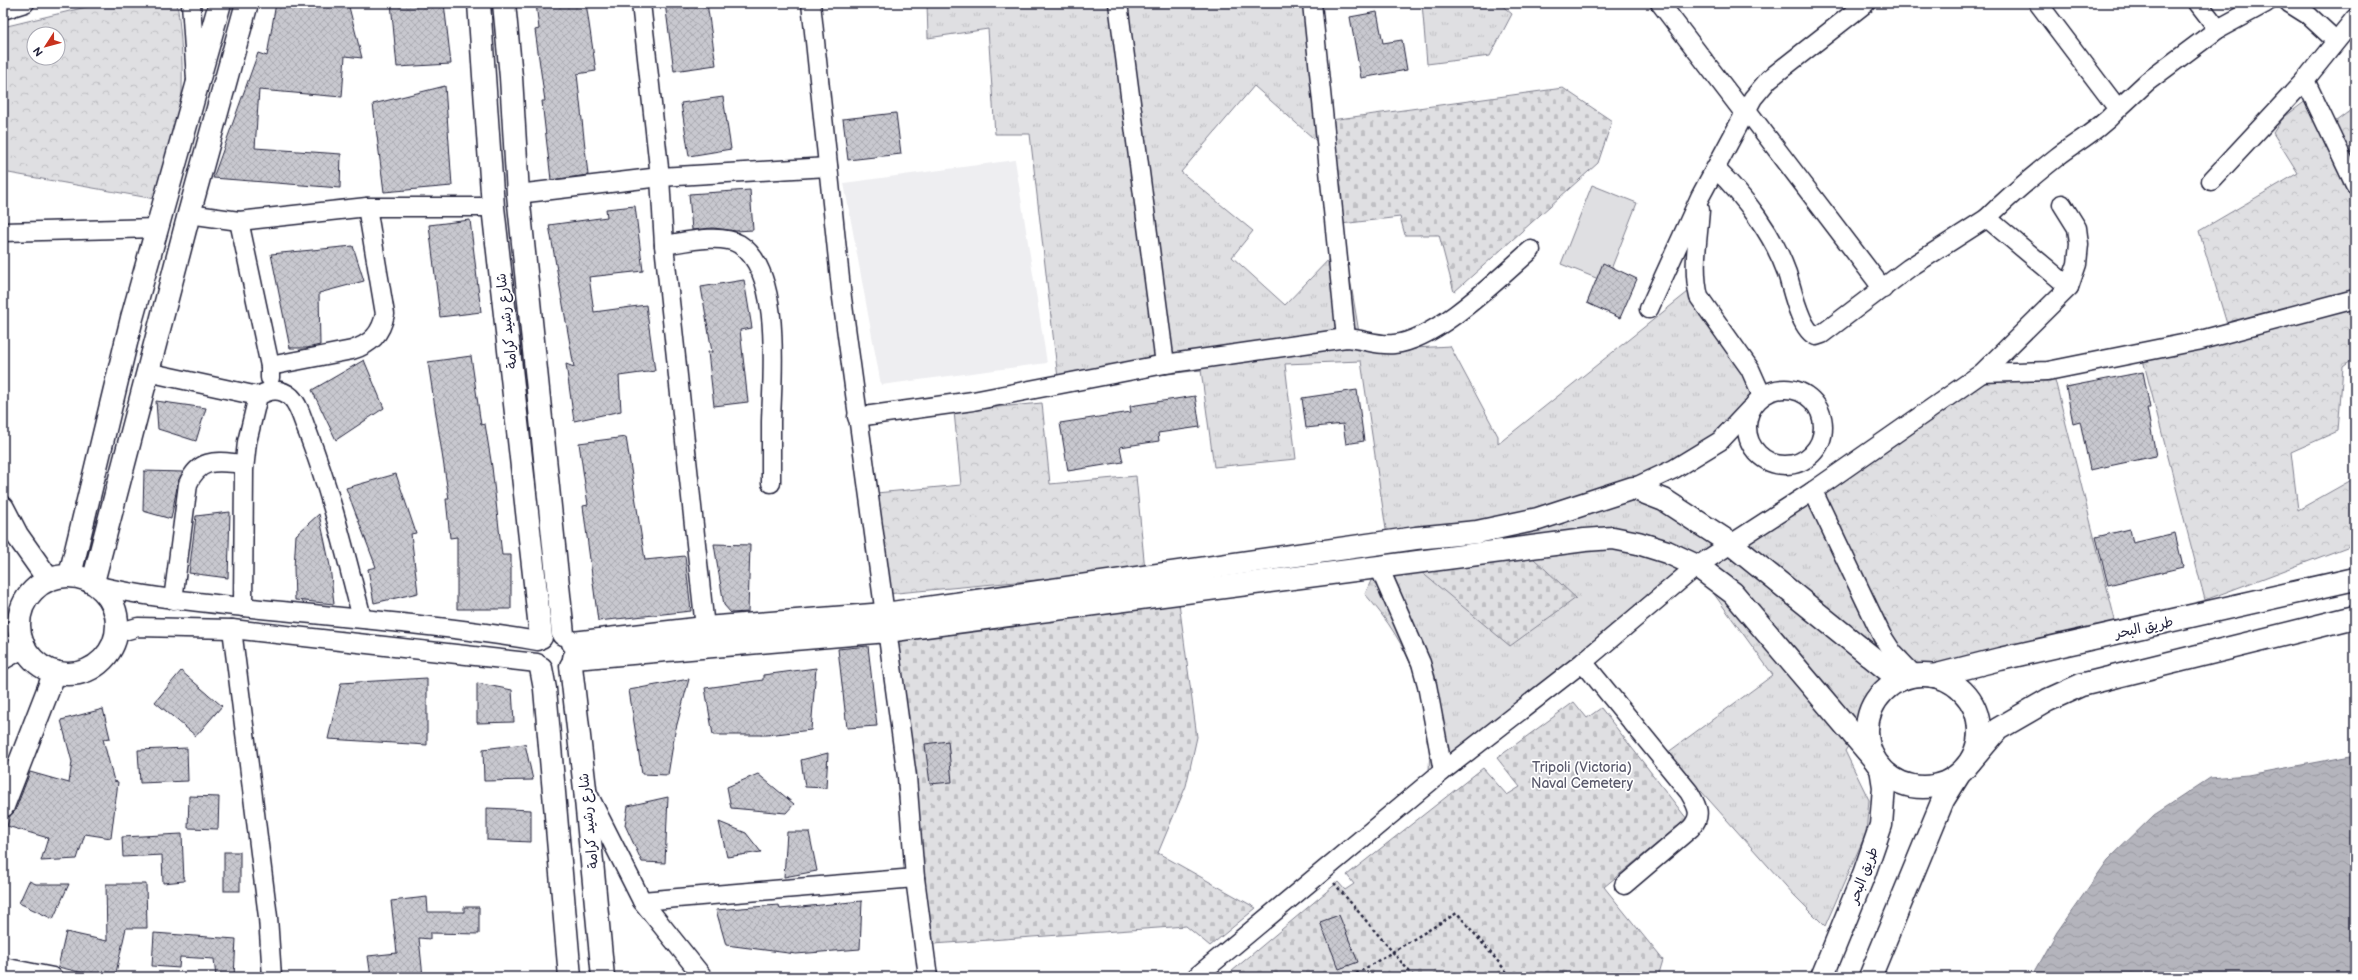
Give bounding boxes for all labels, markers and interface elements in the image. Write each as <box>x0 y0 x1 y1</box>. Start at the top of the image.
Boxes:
north arrow <box>26 26 66 66</box>
text: N <box>31 44 46 59</box>
street label: شارع رشيد كرامة <box>492 272 522 370</box>
street label: طريق البحر <box>2112 613 2175 642</box>
park label: Tripoli (Victoria) Naval Cemetery <box>1531 759 1634 792</box>
street label: شارع رشيد كرامة <box>575 772 603 870</box>
street label: طريق البحر <box>1845 844 1882 907</box>

